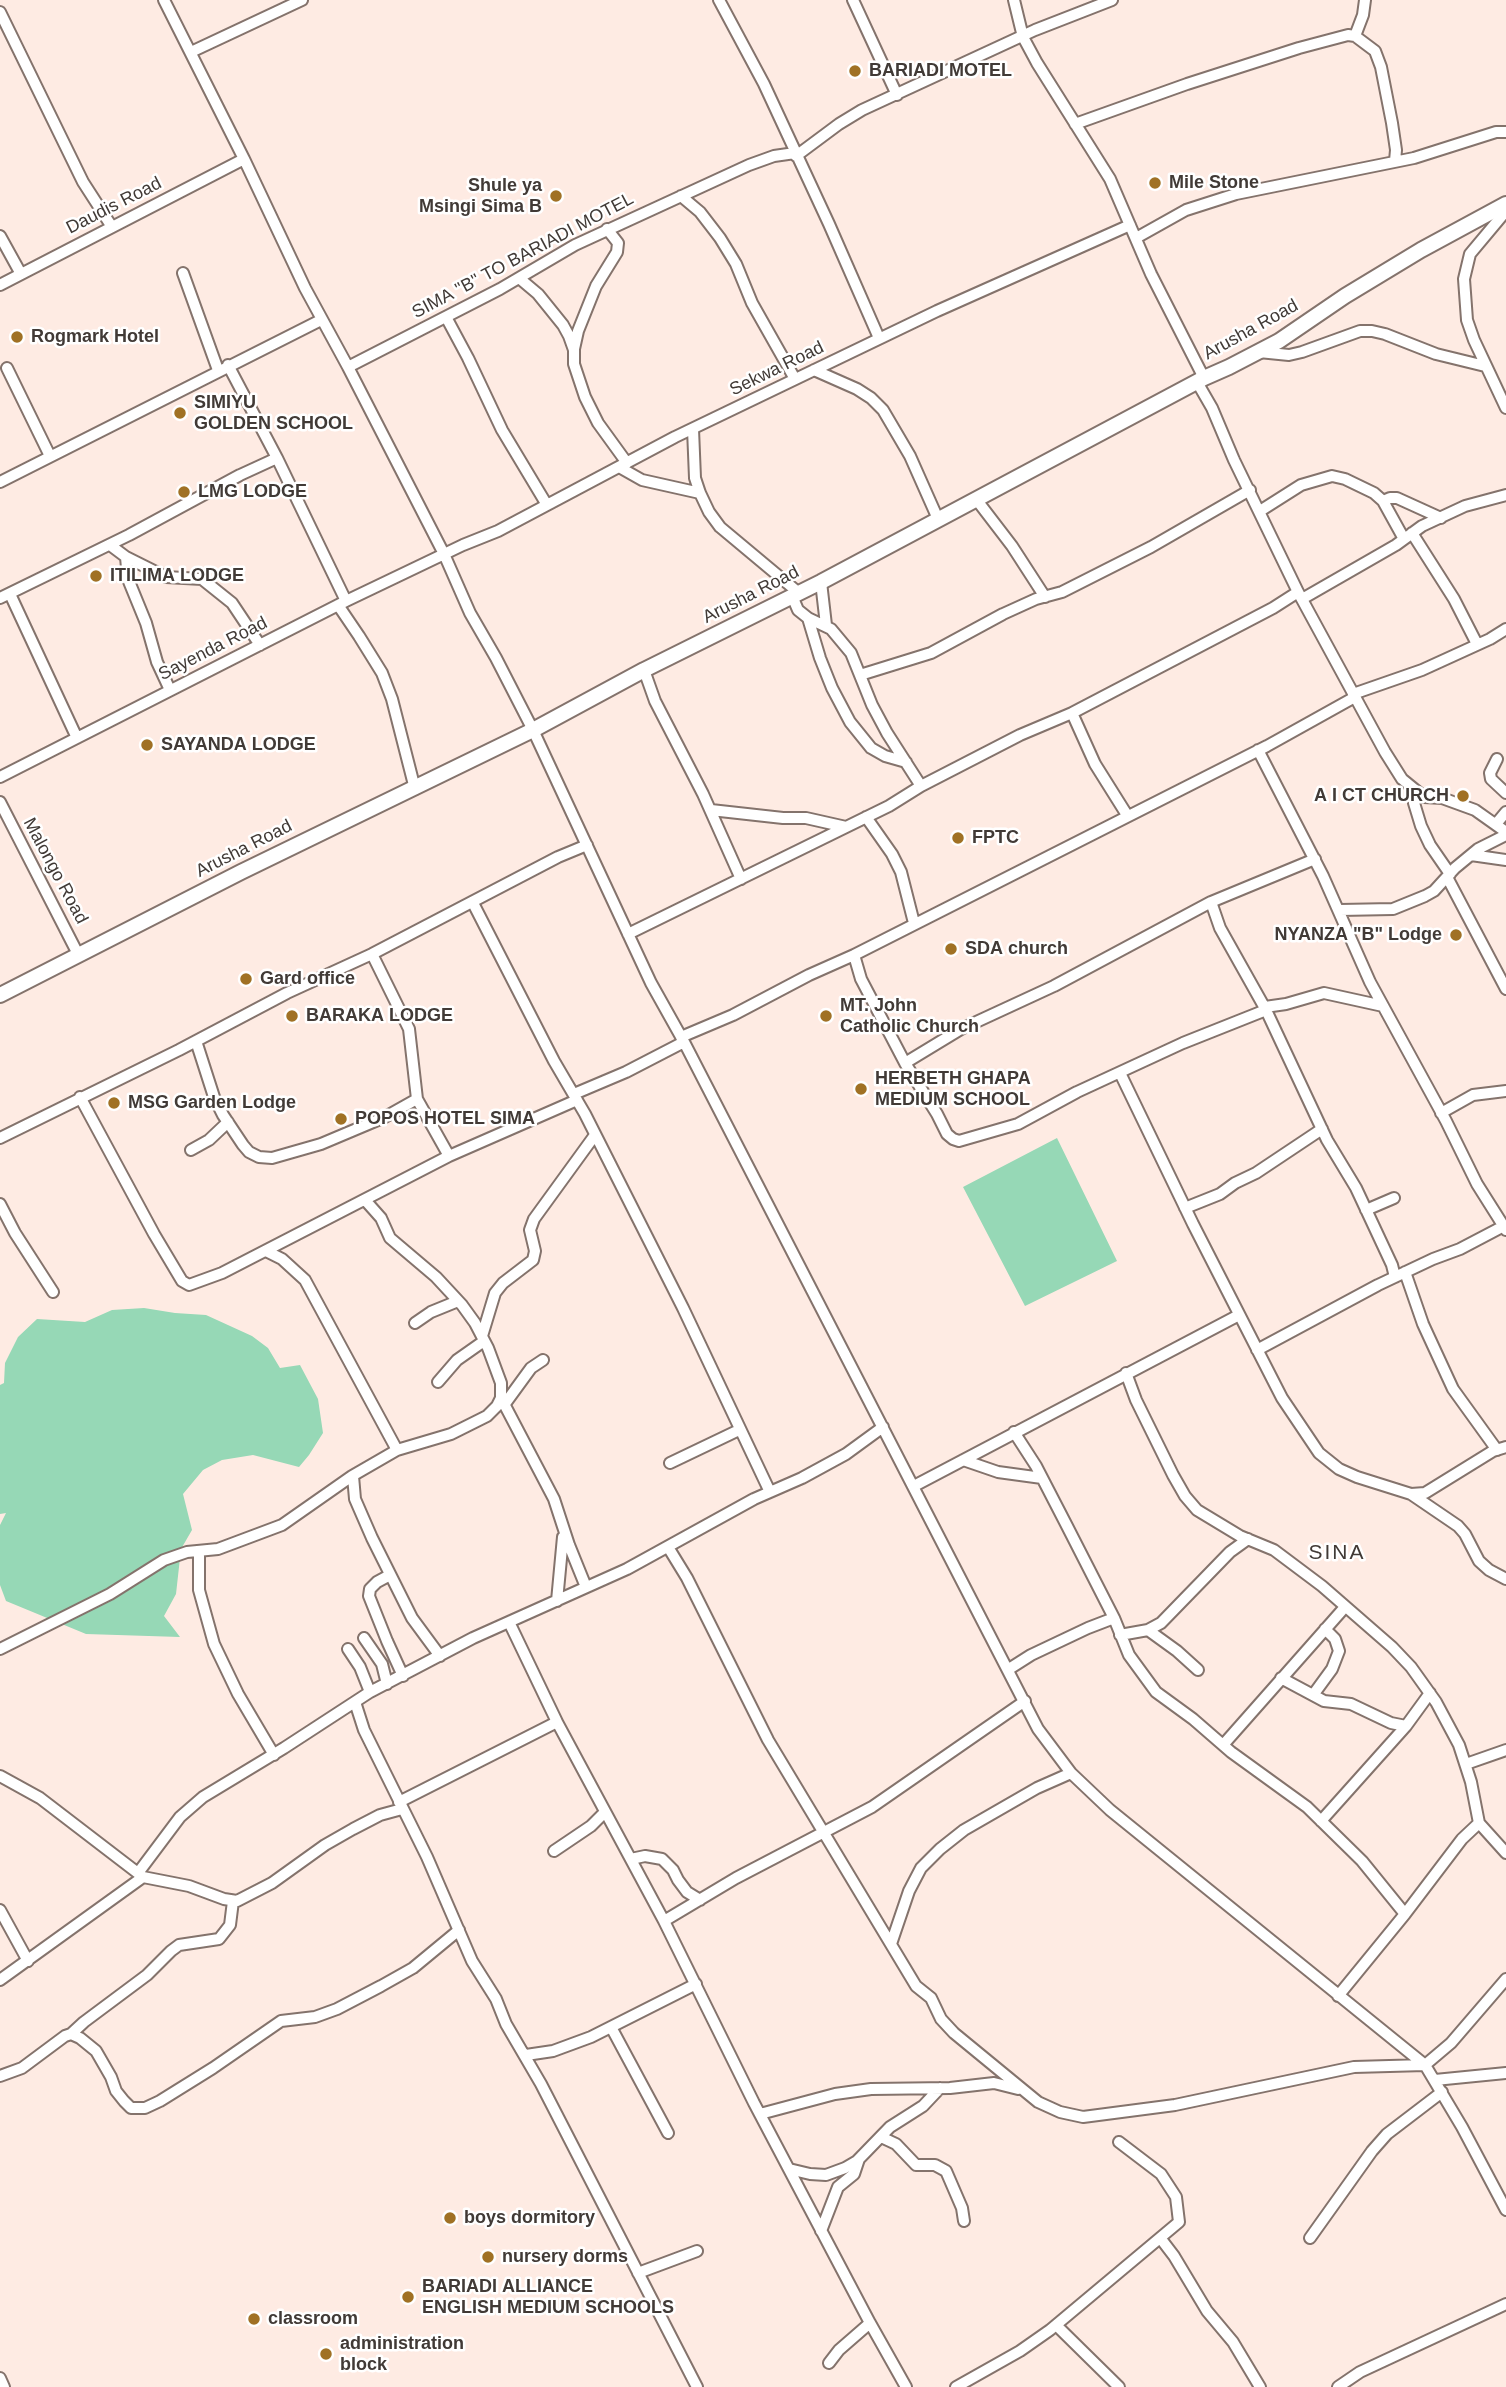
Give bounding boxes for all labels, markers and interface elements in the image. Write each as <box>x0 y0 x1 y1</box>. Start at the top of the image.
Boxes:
place label: BARIADI MOTEL <box>869 60 1012 82</box>
marker: BARIADI MOTEL <box>847 63 863 79</box>
place label: Mile Stone <box>1169 172 1259 194</box>
street label: Daudis Road <box>63 173 165 239</box>
place label: Shule ya Msingi Sima B <box>419 175 542 218</box>
marker: Mile Stone <box>1147 175 1163 191</box>
street label: SIMA "B" TO BARIADI MOTEL <box>409 188 637 324</box>
marker: Shule ya Msingi Sima B <box>548 188 564 204</box>
street label: Arusha Road <box>1200 295 1302 365</box>
place label: Rogmark Hotel <box>31 326 159 348</box>
marker: Rogmark Hotel <box>9 329 25 345</box>
street label: Sekwa Road <box>726 337 828 401</box>
place label: SIMIYU GOLDEN SCHOOL <box>194 392 353 434</box>
marker: SIMIYU GOLDEN SCHOOL <box>172 405 188 421</box>
place label: LMG LODGE <box>198 481 307 503</box>
marker: LMG LODGE <box>176 484 192 500</box>
street label: Arusha Road <box>699 562 803 628</box>
place label: ITILIMA LODGE <box>110 565 244 587</box>
marker: ITILIMA LODGE <box>88 568 104 584</box>
street label: Sayenda Road <box>155 612 271 686</box>
place label: SAYANDA LODGE <box>161 734 316 756</box>
marker: SAYANDA LODGE <box>139 737 155 753</box>
place label: A I CT CHURCH <box>1314 785 1449 807</box>
marker: A I CT CHURCH <box>1455 788 1471 804</box>
street label: Malongo Road <box>18 814 92 928</box>
street label: Arusha Road <box>192 816 296 882</box>
place label: FPTC <box>972 827 1019 849</box>
marker: FPTC <box>950 830 966 846</box>
place label: NYANZA "B" Lodge <box>1275 924 1442 946</box>
marker: NYANZA "B" Lodge <box>1448 927 1464 943</box>
place label: SDA church <box>965 938 1068 960</box>
marker: SDA church <box>943 941 959 957</box>
place label: Gard office <box>260 968 355 990</box>
marker: Gard office <box>238 971 254 987</box>
place label: MT. John Catholic Church <box>840 995 979 1038</box>
place label: BARAKA LODGE <box>306 1005 453 1027</box>
marker: BARAKA LODGE <box>284 1008 300 1024</box>
marker: MT. John Catholic Church <box>818 1008 834 1024</box>
place label: HERBETH GHAPA MEDIUM SCHOOL <box>875 1068 1031 1110</box>
marker: HERBETH GHAPA MEDIUM SCHOOL <box>853 1081 869 1097</box>
place label: MSG Garden Lodge <box>128 1092 296 1114</box>
marker: MSG Garden Lodge <box>106 1095 122 1111</box>
place label: POPOS HOTEL SIMA <box>355 1108 535 1130</box>
marker: POPOS HOTEL SIMA <box>333 1111 349 1127</box>
district label: SINA <box>1309 1540 1365 1566</box>
place label: boys dormitory <box>464 2207 595 2229</box>
marker: boys dormitory <box>442 2210 458 2226</box>
place label: nursery dorms <box>502 2246 628 2268</box>
marker: nursery dorms <box>480 2249 496 2265</box>
place label: BARIADI ALLIANCE ENGLISH MEDIUM SCHOOLS <box>422 2276 674 2318</box>
marker: BARIADI ALLIANCE ENGLISH MEDIUM SCHOOLS <box>400 2289 416 2305</box>
place label: classroom <box>268 2308 358 2330</box>
marker: classroom <box>246 2311 262 2327</box>
place label: administration block <box>340 2333 464 2376</box>
marker: administration block <box>318 2346 334 2362</box>

